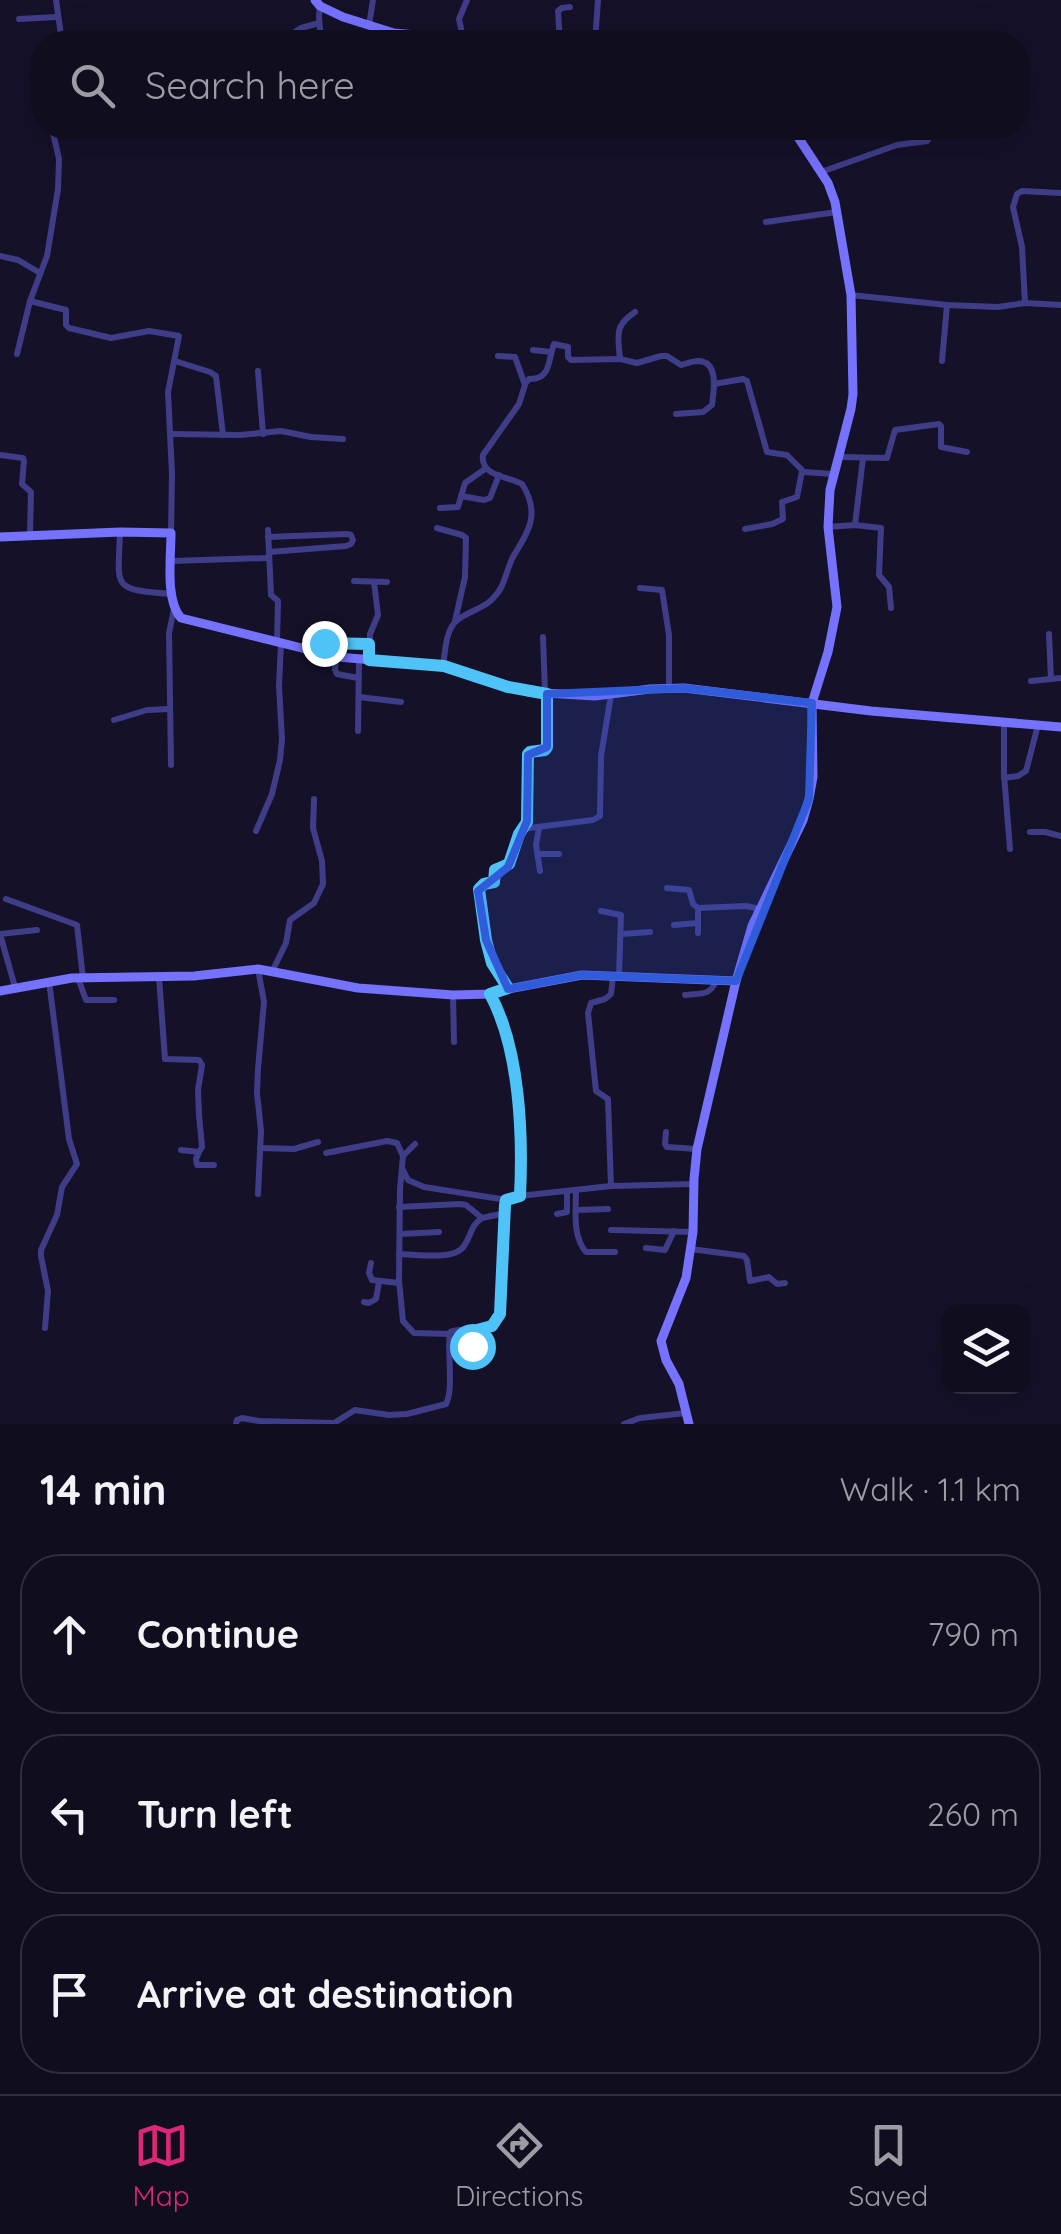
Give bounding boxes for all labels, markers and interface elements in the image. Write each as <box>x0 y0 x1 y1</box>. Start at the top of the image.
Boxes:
search box <box>30 30 1031 140</box>
icon: search <box>65 58 120 113</box>
text: Search here <box>145 61 355 109</box>
route end <box>302 621 348 667</box>
map controls <box>941 1304 1031 1394</box>
button: layers <box>941 1304 1031 1394</box>
route start <box>450 1324 496 1370</box>
text: 14 min <box>40 1463 166 1516</box>
text: Walk · 1.1 km <box>840 1469 1021 1509</box>
icon: ahead <box>42 1607 97 1662</box>
text: Continue <box>137 1610 299 1658</box>
text: 790 m <box>928 1614 1019 1654</box>
icon: left <box>42 1787 97 1842</box>
text: Turn left <box>137 1790 293 1838</box>
text: 260 m <box>927 1794 1019 1834</box>
icon: arrive <box>42 1967 97 2022</box>
text: Arrive at destination <box>137 1970 514 2018</box>
tab: Map <box>133 2118 190 2213</box>
tab: Directions <box>455 2118 583 2213</box>
tab: Saved <box>849 2118 928 2213</box>

